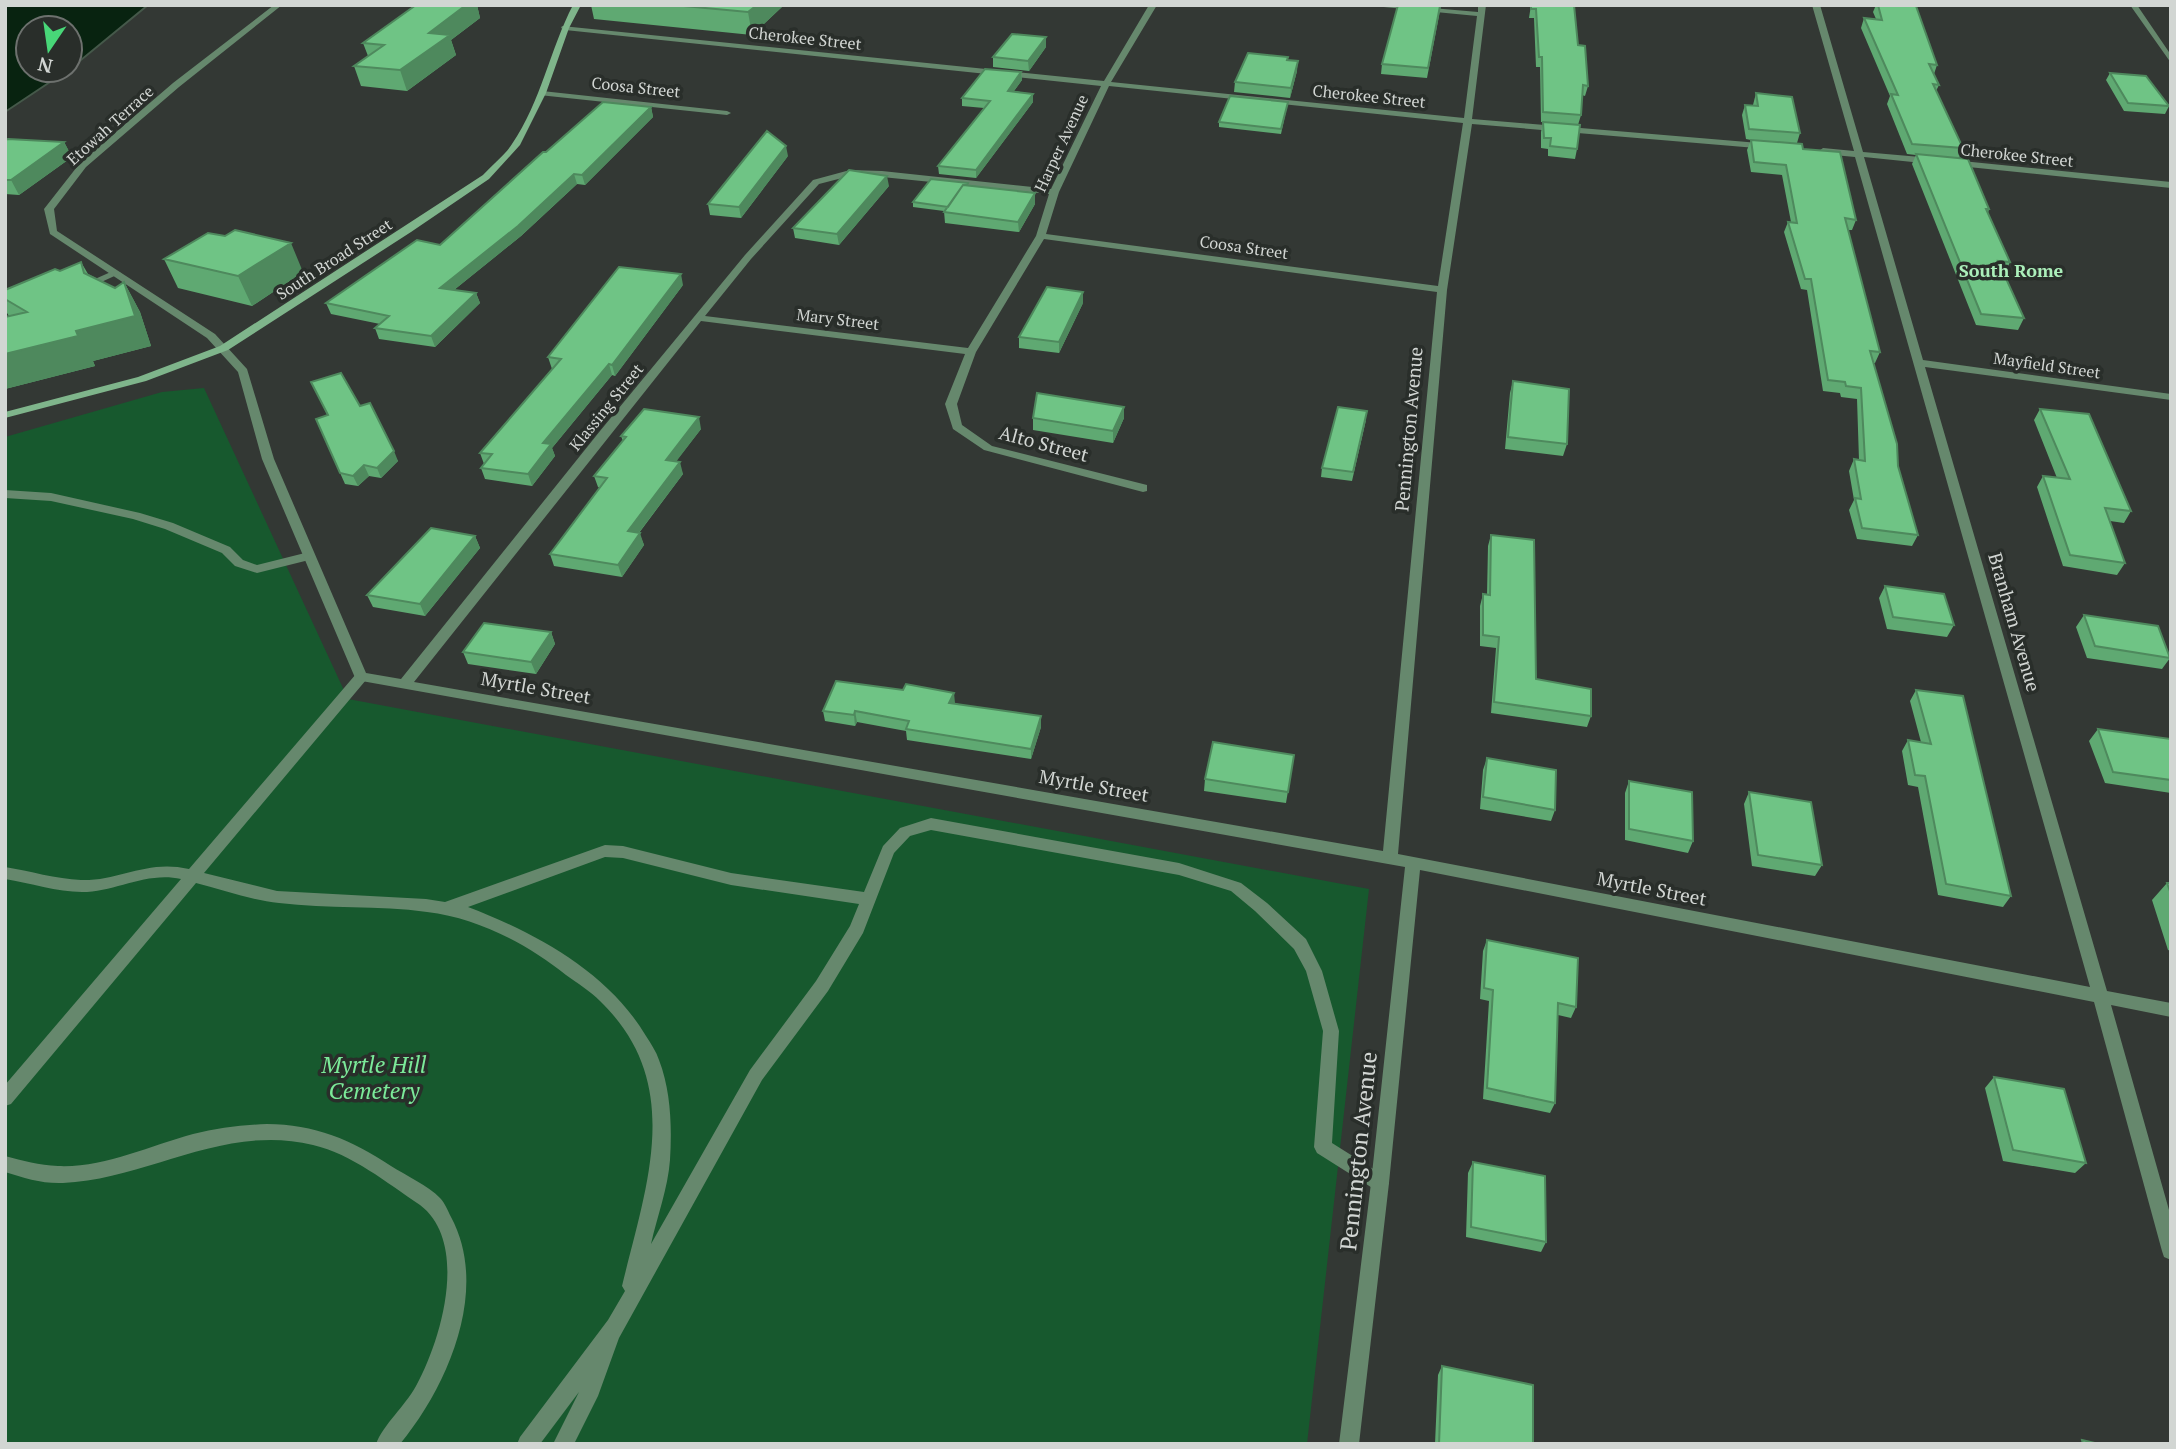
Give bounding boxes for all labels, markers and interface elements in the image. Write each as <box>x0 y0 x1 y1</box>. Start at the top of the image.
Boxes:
north arrow <box>14 14 84 84</box>
street label: Cherokee Street <box>747 21 863 55</box>
text: N <box>35 52 55 80</box>
street label: Coosa Street <box>590 71 682 103</box>
street label: Cherokee Street <box>1311 79 1427 113</box>
street label: Etowah Terrace <box>62 80 158 170</box>
street label: Harper Avenue <box>1029 91 1093 195</box>
street label: Cherokee Street <box>1959 138 2075 172</box>
street label: South Broad Street <box>272 213 396 305</box>
street label: Coosa Street <box>1198 230 1290 264</box>
district label: South Rome <box>1959 258 2064 282</box>
street label: Mary Street <box>795 303 881 335</box>
street label: Pennington Avenue <box>1388 346 1428 512</box>
street label: Mayfield Street <box>1992 347 2102 383</box>
street label: Klassing Street <box>564 359 648 455</box>
street label: Alto Street <box>997 419 1091 467</box>
street label: Branham Avenue <box>1983 550 2047 694</box>
street label: Myrtle Street <box>479 665 593 709</box>
street label: Myrtle Street <box>1037 763 1151 807</box>
street label: Myrtle Street <box>1595 865 1709 911</box>
park label: Myrtle Hill Cemetery <box>321 1049 427 1106</box>
street label: Pennington Avenue <box>1332 1050 1384 1252</box>

